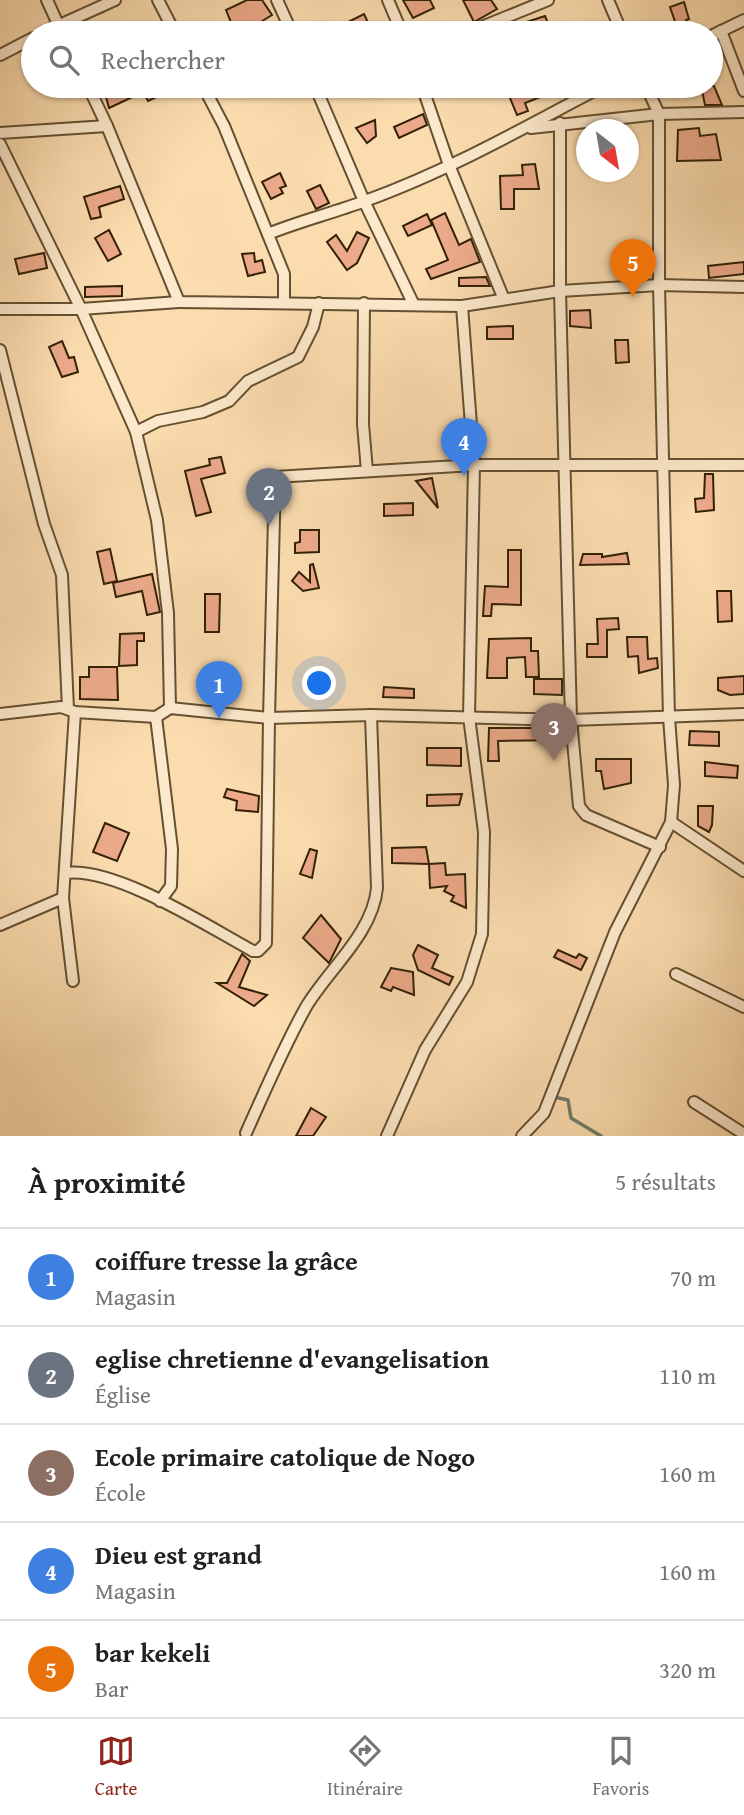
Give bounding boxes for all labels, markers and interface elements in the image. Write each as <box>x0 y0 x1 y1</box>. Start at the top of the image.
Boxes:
search box <box>21 21 723 98</box>
text: Rechercher <box>101 40 225 79</box>
icon: search <box>45 41 83 79</box>
north arrow <box>576 119 639 182</box>
pin: 5 <box>610 239 656 297</box>
pin: 4 <box>441 418 487 476</box>
pin: 2 <box>246 468 292 526</box>
pin: 1 <box>196 661 242 719</box>
your location <box>302 666 336 700</box>
pin: 3 <box>531 703 577 761</box>
text: À proximité <box>28 1160 186 1204</box>
text: 5 résultats <box>615 1165 716 1198</box>
text: coiffure tresse la grâce <box>95 1241 358 1280</box>
text: 1 <box>45 1261 57 1294</box>
text: 70 m <box>670 1261 716 1294</box>
text: Magasin <box>95 1280 176 1313</box>
text: eglise chretienne d'evangelisation <box>95 1339 489 1378</box>
text: 2 <box>45 1359 57 1392</box>
text: 110 m <box>659 1359 716 1392</box>
text: Église <box>95 1378 151 1411</box>
text: Ecole primaire catolique de Nogo <box>95 1437 475 1476</box>
text: 3 <box>45 1457 57 1490</box>
text: 160 m <box>659 1457 716 1490</box>
text: École <box>95 1476 146 1509</box>
text: Dieu est grand <box>95 1535 262 1574</box>
text: 4 <box>45 1555 57 1588</box>
text: 160 m <box>659 1555 716 1588</box>
text: Magasin <box>95 1574 176 1607</box>
text: bar kekeli <box>95 1633 210 1672</box>
text: 5 <box>45 1653 57 1686</box>
text: 320 m <box>659 1653 716 1686</box>
text: Bar <box>95 1672 128 1705</box>
tab: Carte <box>95 1732 138 1802</box>
tab: Itinéraire <box>327 1732 403 1802</box>
tab: Favoris <box>593 1732 649 1802</box>

